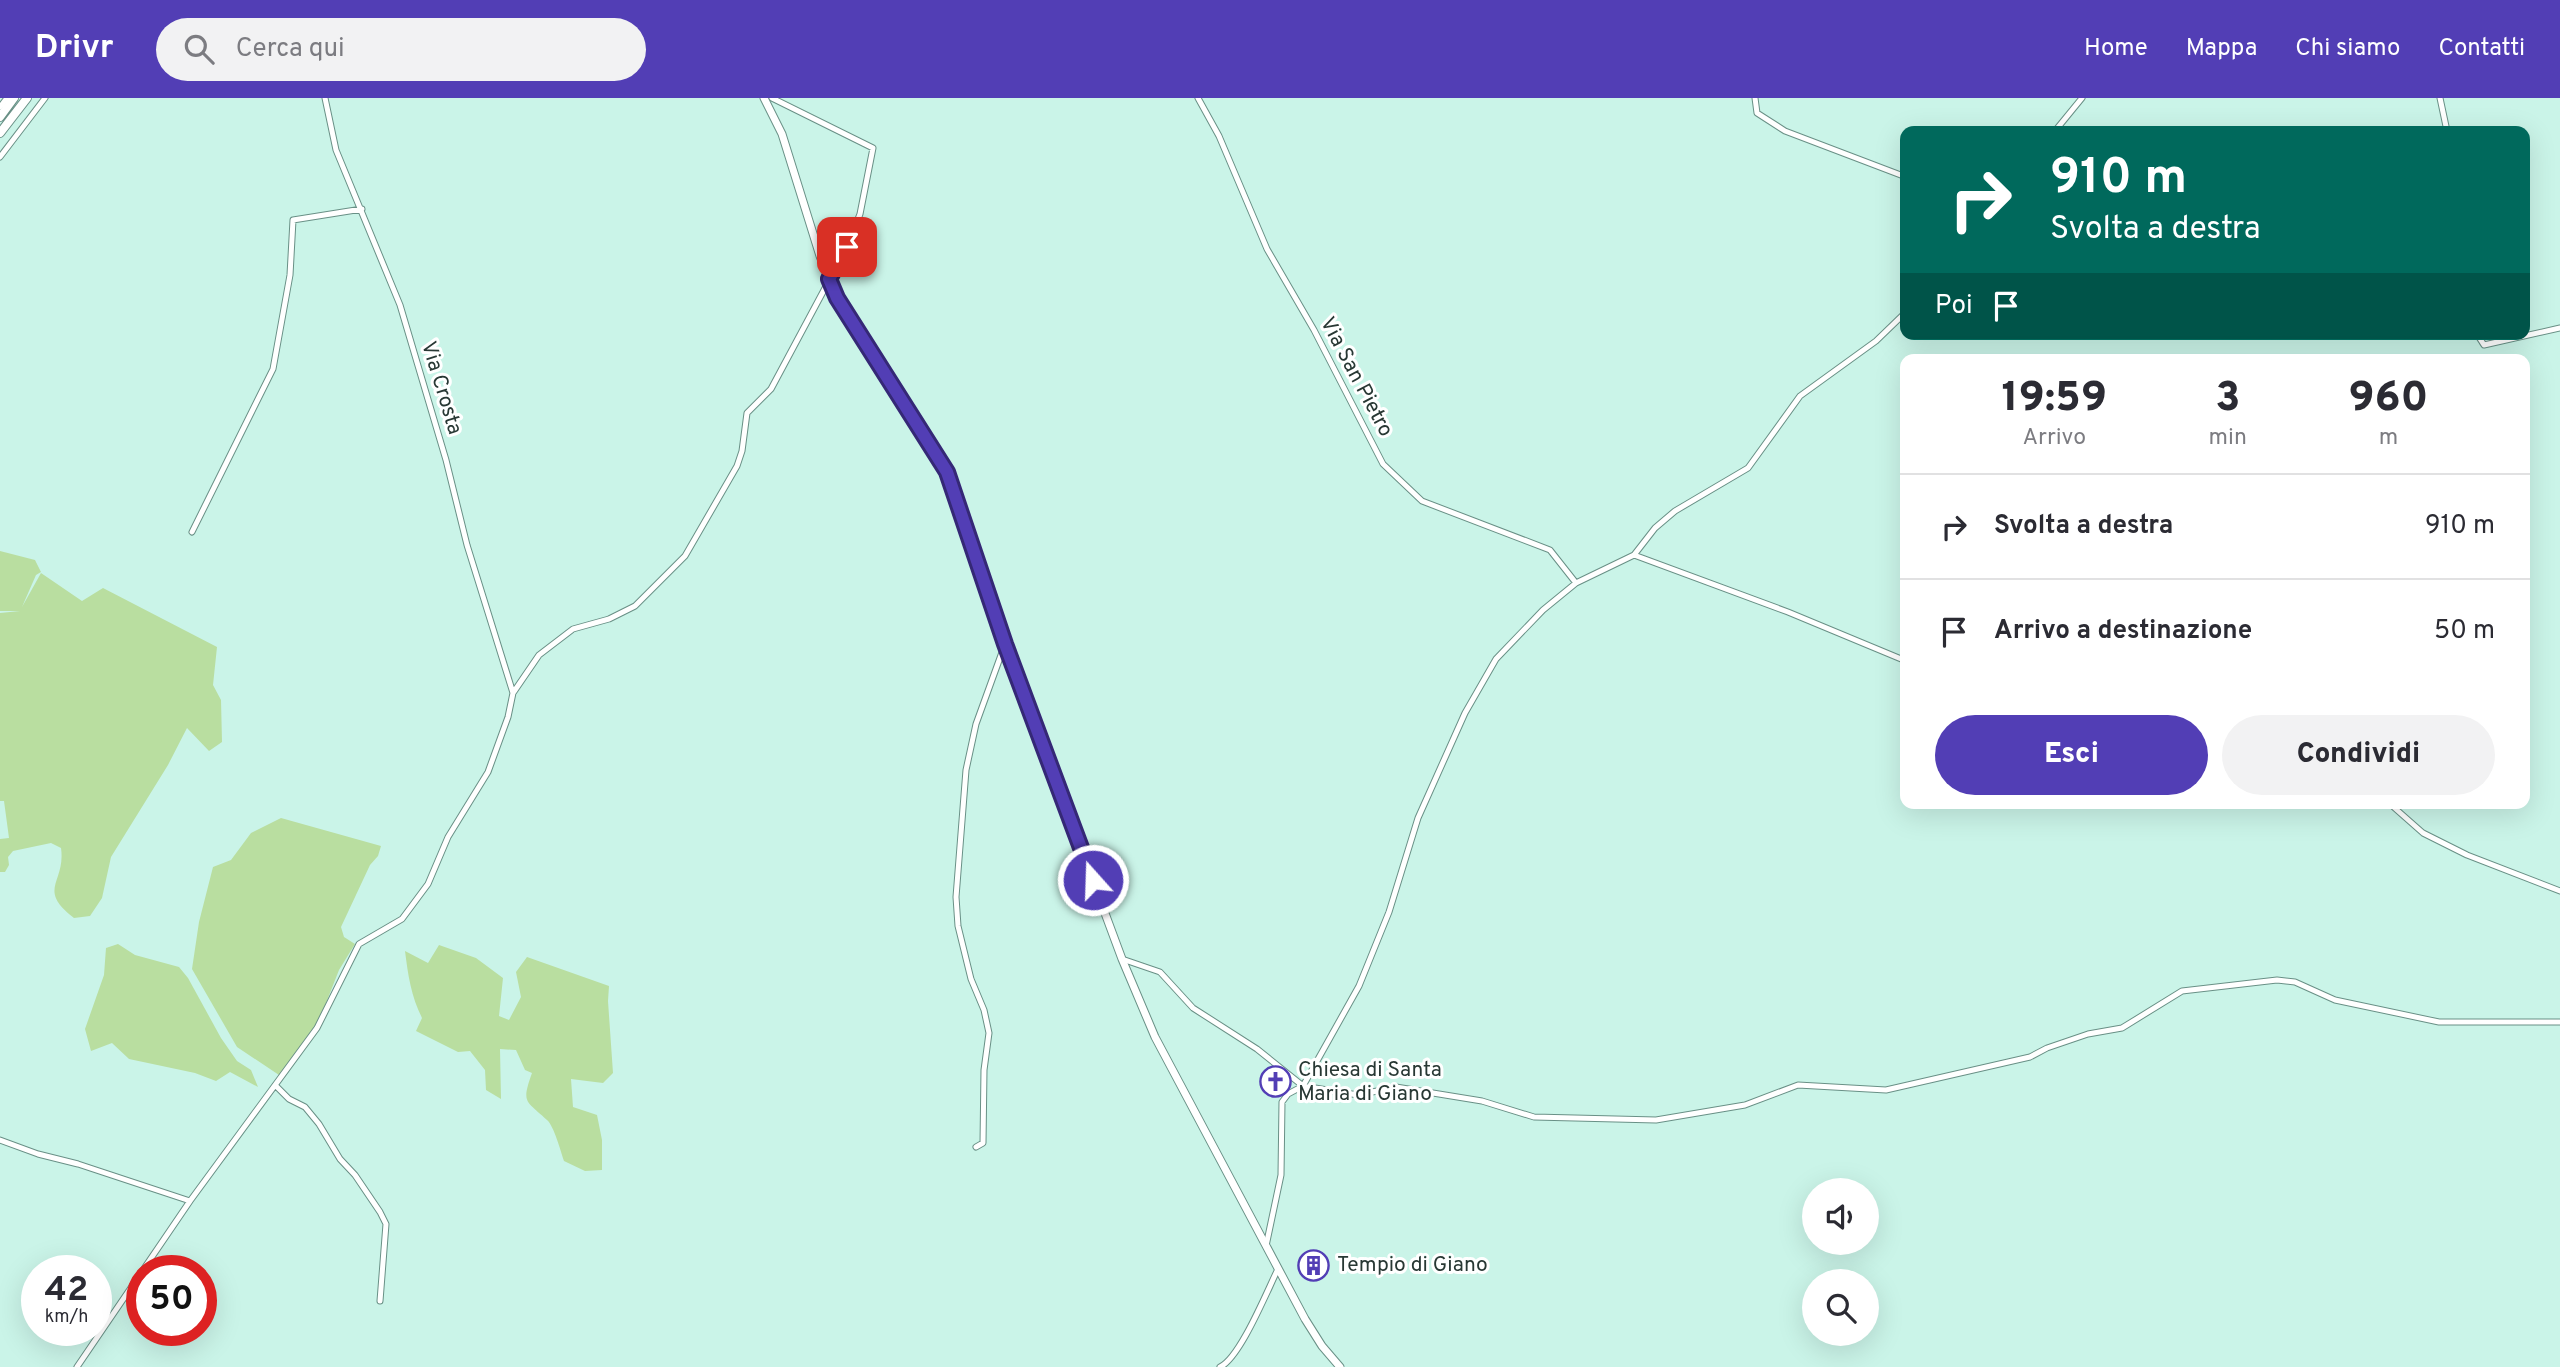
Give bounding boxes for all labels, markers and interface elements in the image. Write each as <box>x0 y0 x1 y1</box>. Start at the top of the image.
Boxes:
search box <box>156 18 646 81</box>
text: Drivr <box>35 28 114 70</box>
icon: search <box>180 30 218 68</box>
text: Cerca qui <box>236 33 345 66</box>
text: Home <box>2084 34 2148 64</box>
text: Mappa <box>2186 34 2257 64</box>
text: Chi siamo <box>2295 34 2400 64</box>
text: Contatti <box>2438 34 2525 64</box>
text: 910 m <box>2050 149 2187 211</box>
icon: right <box>1935 154 2026 245</box>
text: Svolta a destra <box>2050 210 2261 250</box>
pin <box>817 217 877 277</box>
icon: arrive <box>828 228 866 266</box>
icon: arrive <box>1987 287 2025 325</box>
text: Poi <box>1935 290 1973 323</box>
street label: Via San Pietro <box>1313 312 1399 442</box>
street label: Via Crosta <box>414 338 468 438</box>
text: 19:59 <box>2002 373 2107 426</box>
text: 3 <box>2215 373 2240 426</box>
text: 960 <box>2348 373 2428 426</box>
text: Arrivo <box>2022 424 2086 453</box>
text: min <box>2209 424 2247 453</box>
text: m <box>2379 424 2398 453</box>
icon: right <box>1935 508 1973 546</box>
text: Svolta a destra <box>1994 510 2173 543</box>
text: 910 m <box>2425 510 2495 543</box>
icon: arrive <box>1935 613 1973 651</box>
text: Arrivo a destinazione <box>1994 615 2252 648</box>
text: 50 m <box>2434 615 2495 648</box>
button: Esci <box>1935 715 2208 795</box>
button: Condividi <box>2222 715 2495 795</box>
position arrow <box>1056 843 1130 917</box>
place label: Chiesa di Santa Maria di Giano <box>1298 1057 1442 1108</box>
church icon: Chiesa di Santa Maria di Giano <box>1258 1065 1292 1099</box>
map controls <box>1802 1178 1879 1346</box>
button: sound <box>1802 1178 1879 1255</box>
building icon: Tempio di Giano <box>1297 1248 1331 1282</box>
place label: Tempio di Giano <box>1337 1252 1488 1279</box>
speed limit sign: 50 <box>126 1255 217 1346</box>
text: 42 <box>45 1269 88 1313</box>
button: search <box>1802 1269 1879 1346</box>
text: km/h <box>45 1306 88 1329</box>

